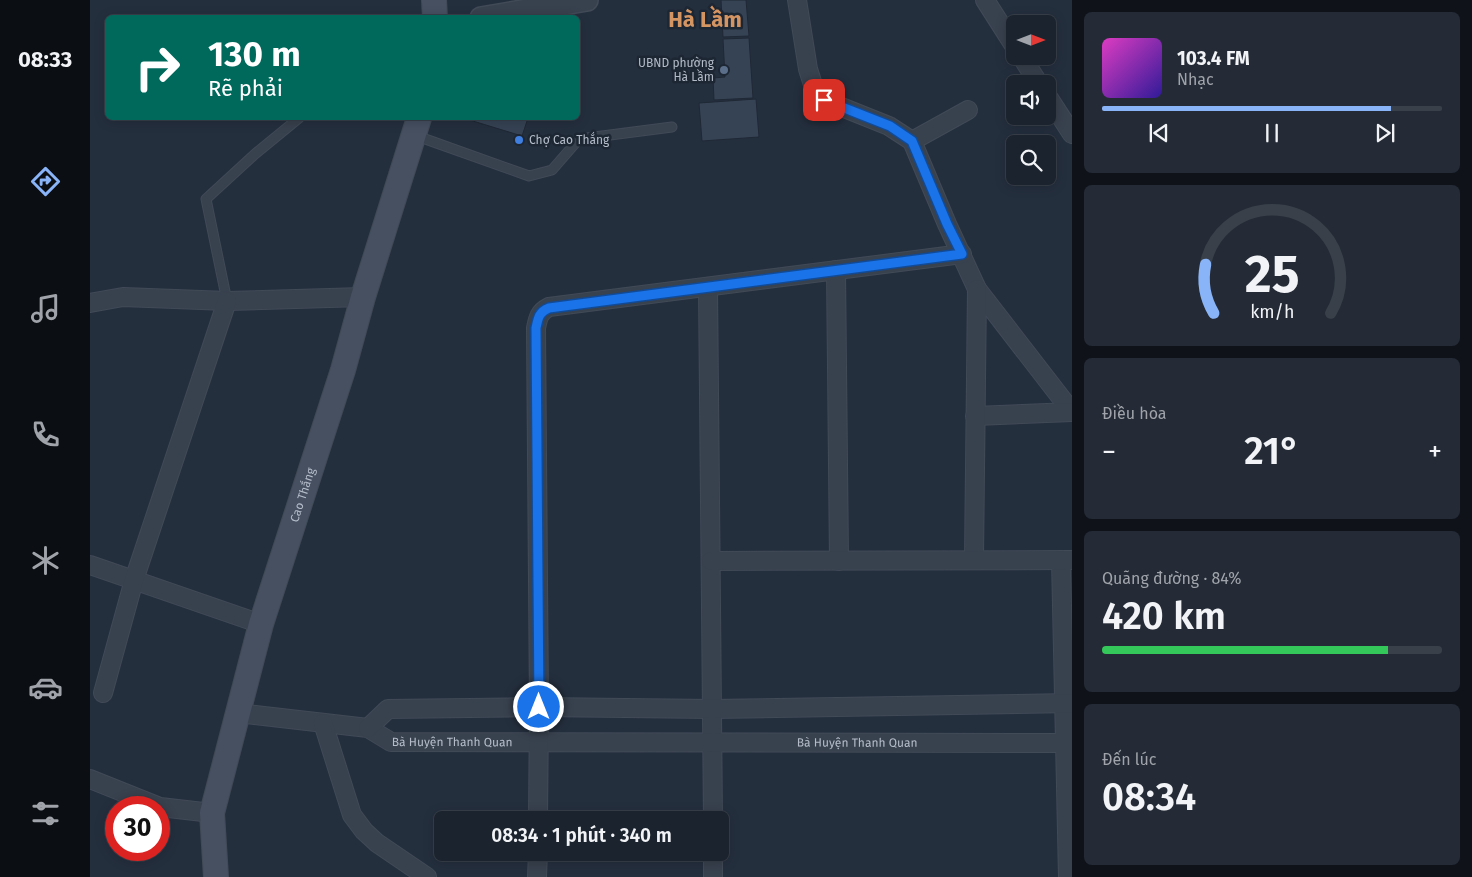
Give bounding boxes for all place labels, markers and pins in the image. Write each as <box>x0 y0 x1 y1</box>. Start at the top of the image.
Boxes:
place label: UBND phường Hà Lầm <box>638 56 715 84</box>
marker: UBND phường Hà Lầm <box>718 64 730 76</box>
pin <box>803 79 845 121</box>
place label: Chợ Cao Thắng <box>529 131 610 147</box>
marker: Chợ Cao Thắng <box>513 134 525 146</box>

